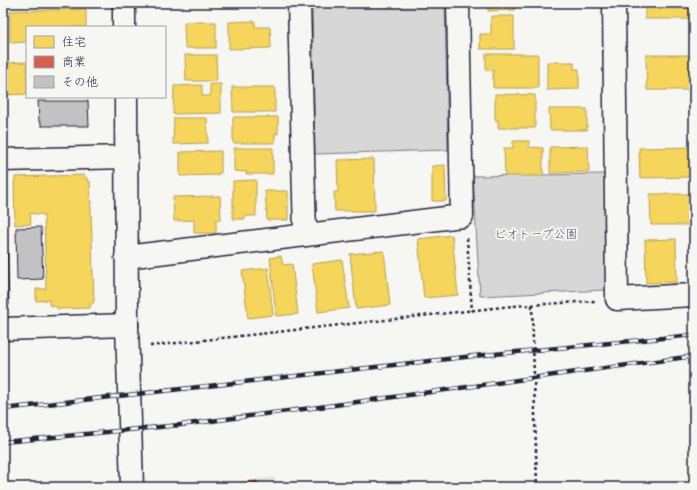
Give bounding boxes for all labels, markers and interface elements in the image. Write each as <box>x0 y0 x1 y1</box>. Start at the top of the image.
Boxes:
legend <box>26 26 166 98</box>
text: 住宅 <box>62 32 86 50</box>
text: 商業 <box>62 52 86 70</box>
text: その他 <box>62 72 98 90</box>
park label: ビオトープ公園 <box>494 224 578 242</box>

